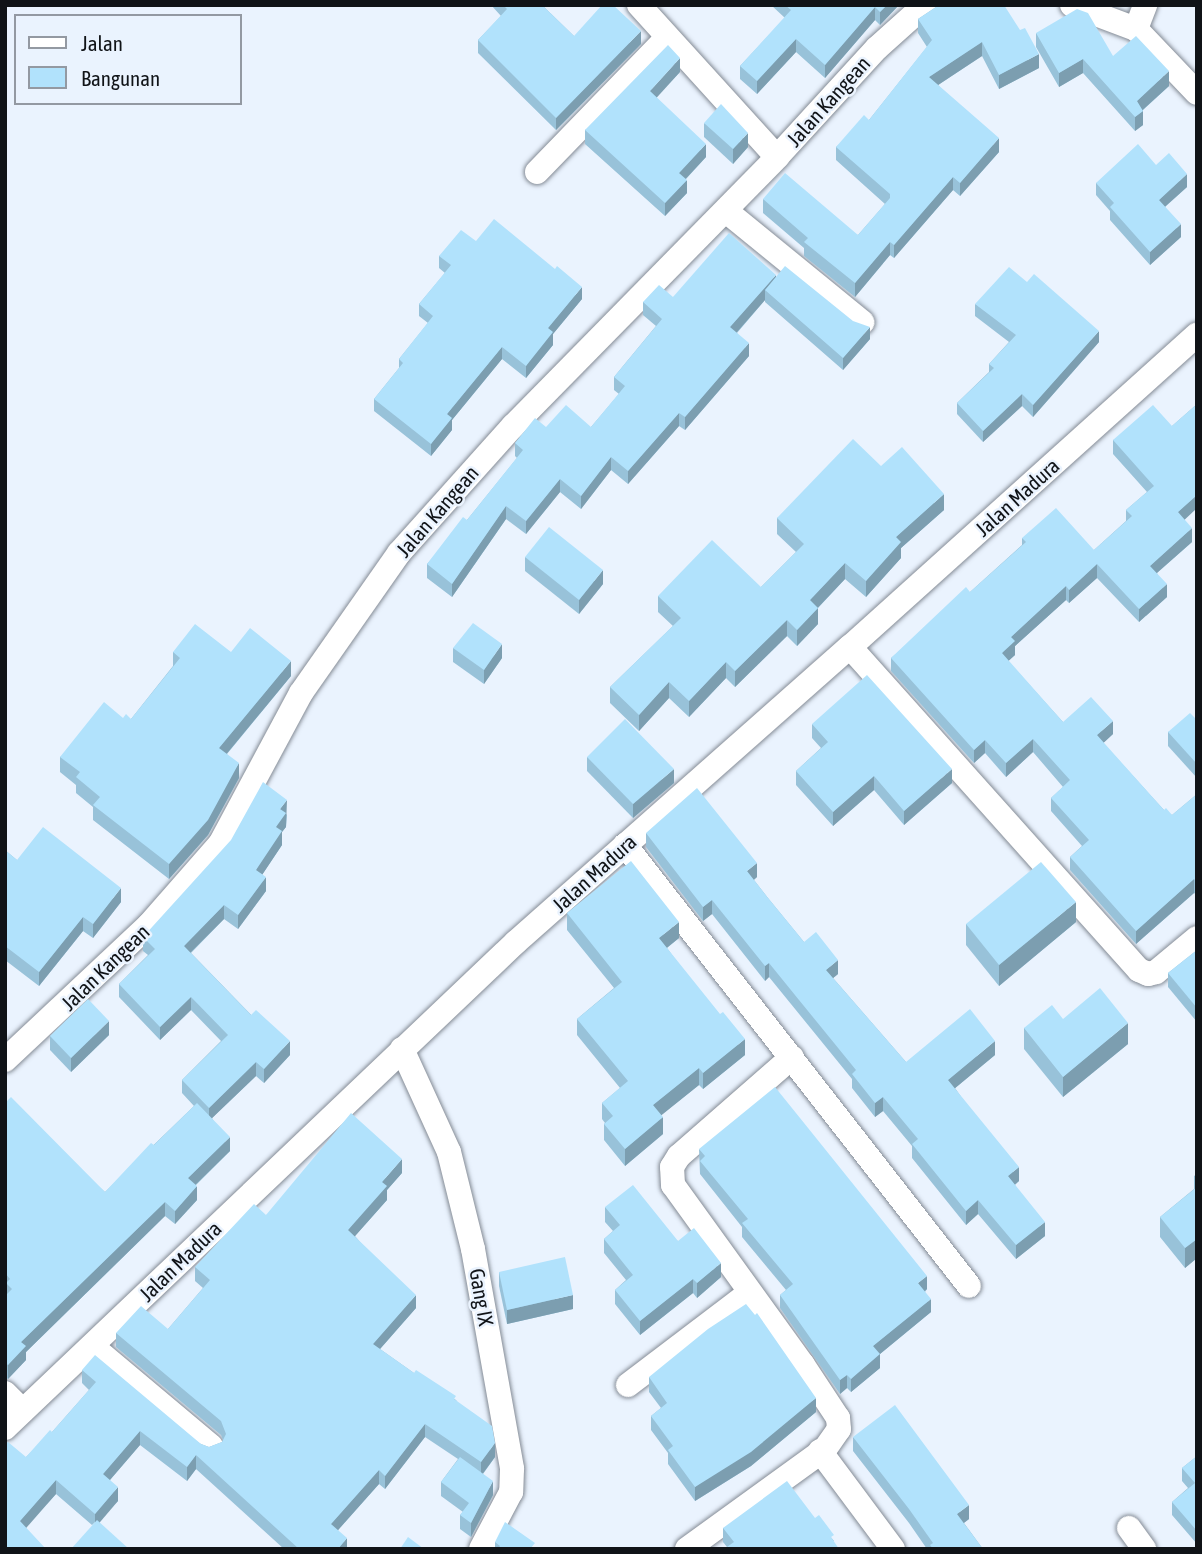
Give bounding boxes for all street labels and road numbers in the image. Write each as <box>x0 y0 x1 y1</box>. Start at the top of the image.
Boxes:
street label: Jalan Kangean <box>781 51 875 151</box>
street label: Jalan Madura <box>970 453 1064 541</box>
street label: Jalan Kangean <box>390 460 484 562</box>
street label: Jalan Madura <box>547 829 641 917</box>
street label: Jalan Kangean <box>56 919 154 1015</box>
street label: Jalan Madura <box>134 1216 226 1306</box>
street label: Gang IX <box>465 1266 499 1328</box>

